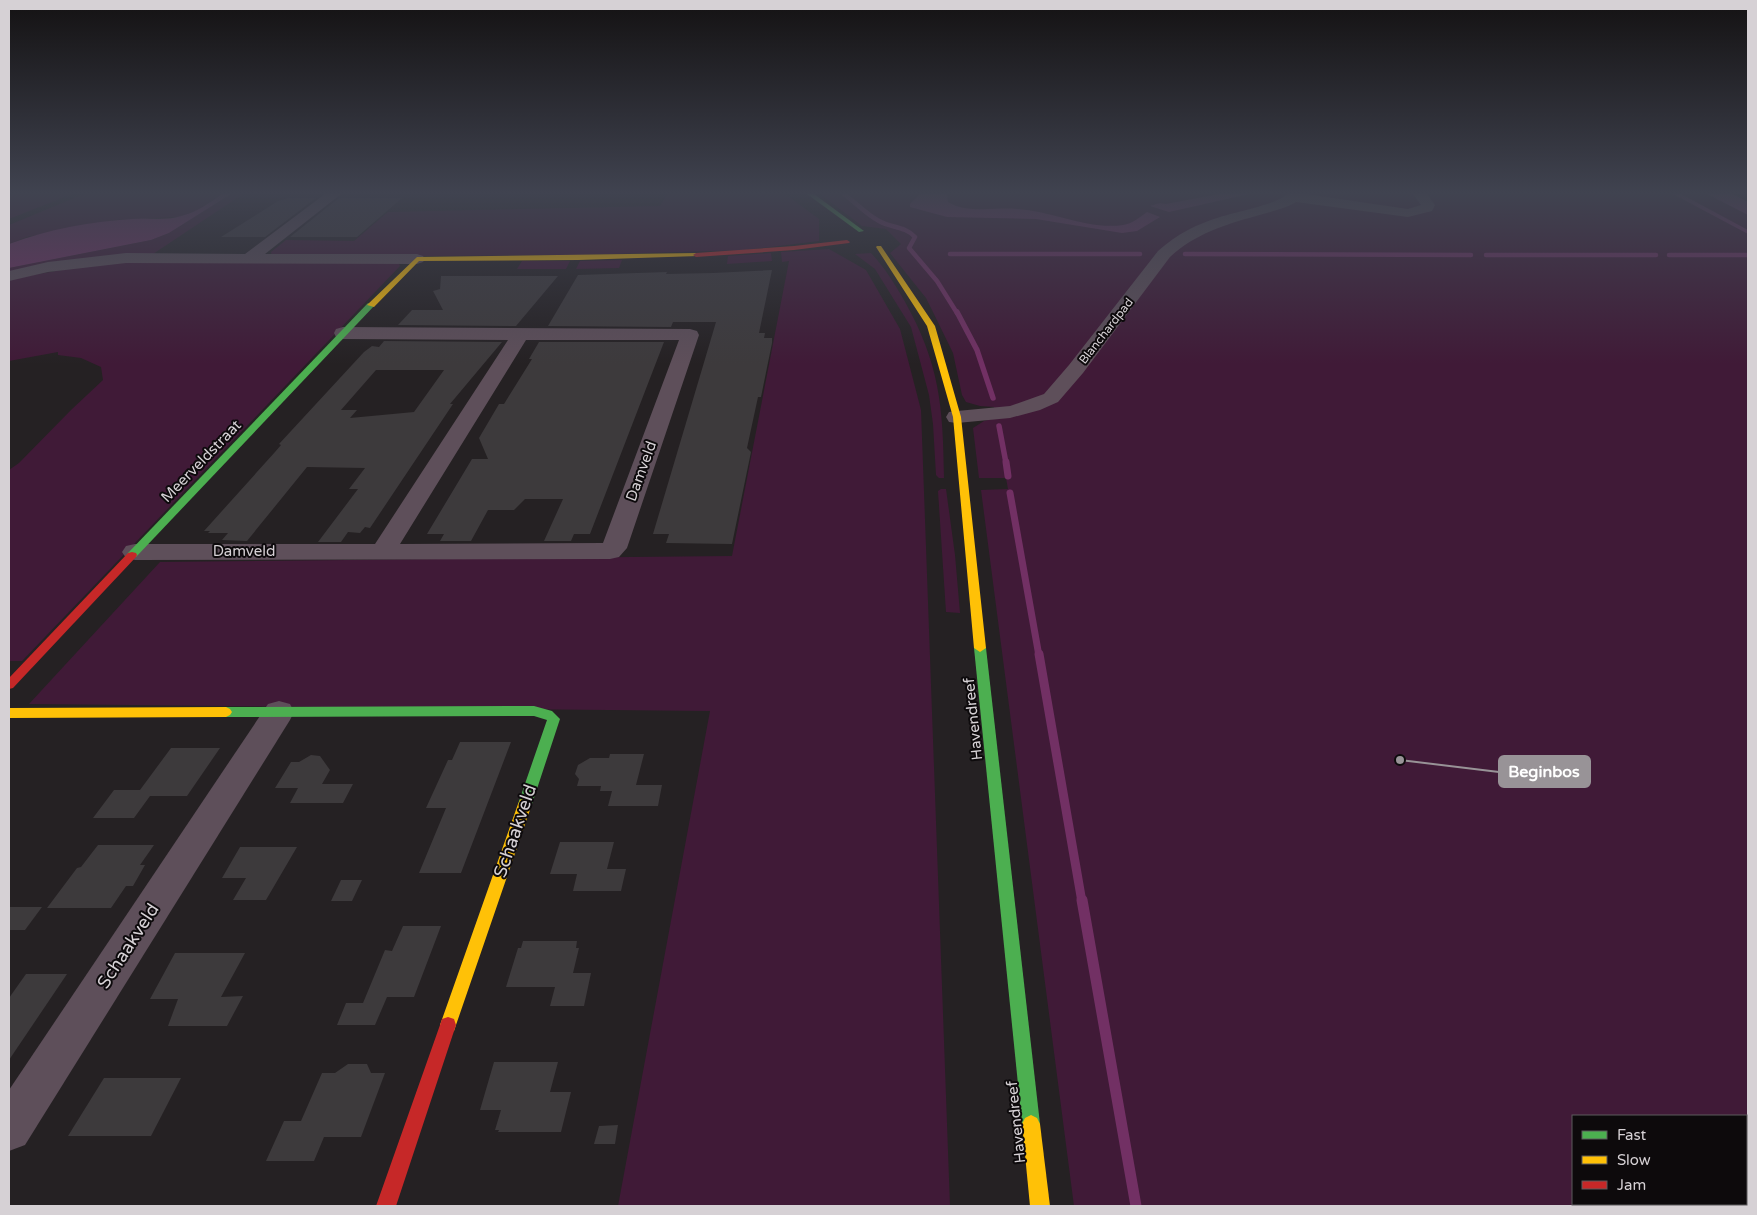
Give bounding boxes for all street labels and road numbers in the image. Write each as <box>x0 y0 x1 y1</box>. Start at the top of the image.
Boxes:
street label: Blanchardpad <box>1076 295 1136 367</box>
street label: Meerveldstraat <box>157 416 245 506</box>
street label: Damveld <box>622 438 660 504</box>
street label: Damveld <box>213 542 275 560</box>
street label: Havendreef <box>960 677 986 761</box>
street label: Schaakveld <box>489 781 541 881</box>
street label: Schaakveld <box>92 899 164 993</box>
street label: Havendreef <box>1003 1080 1029 1164</box>

